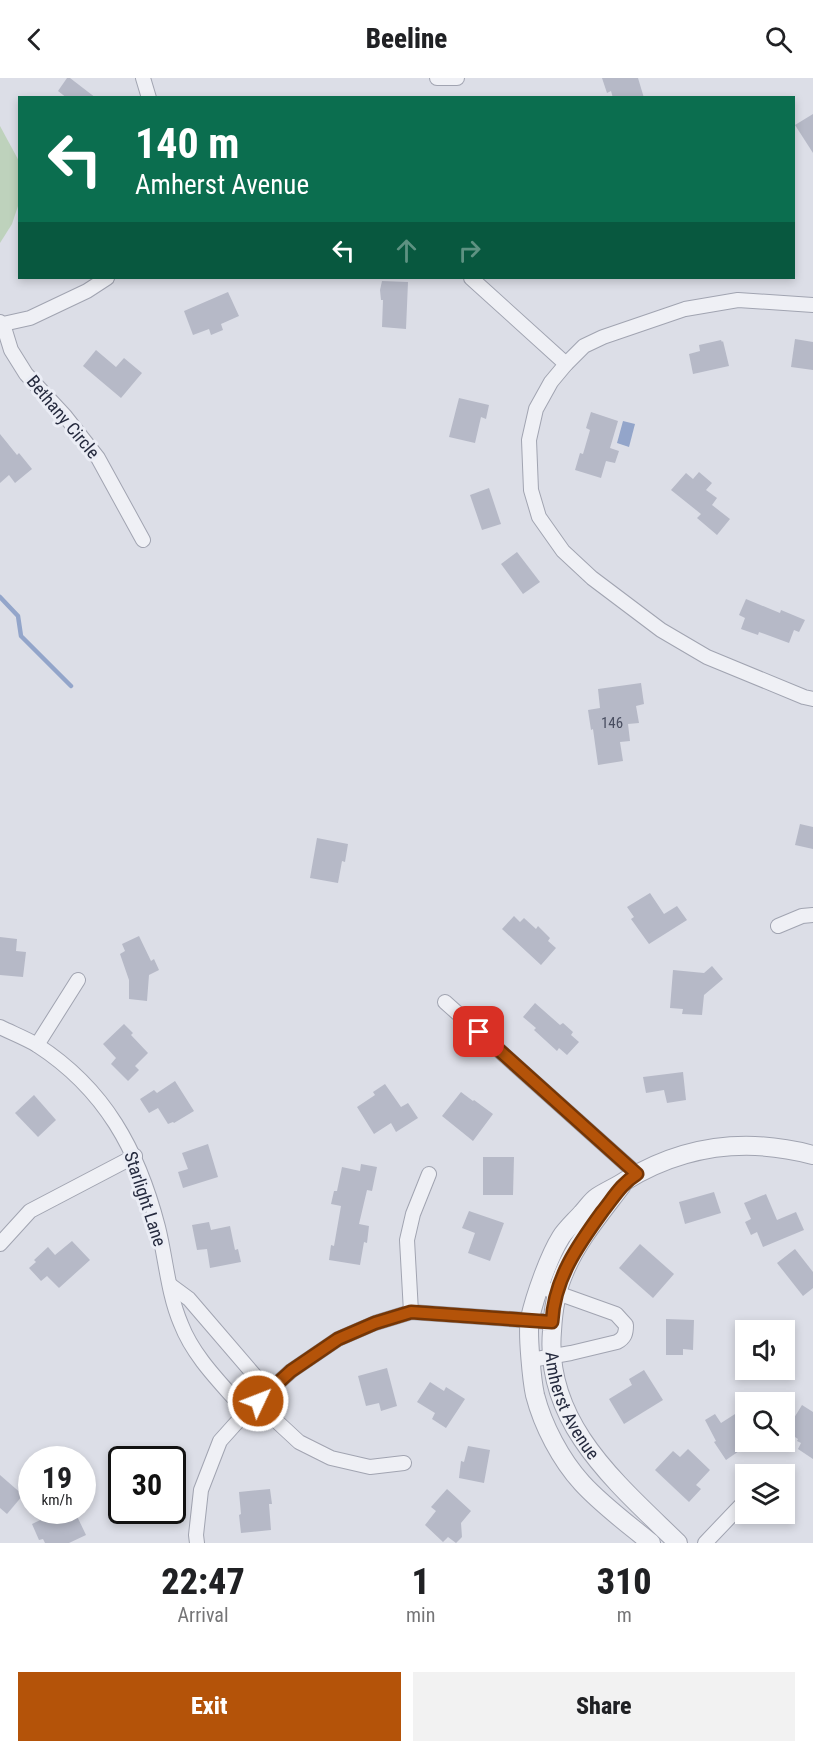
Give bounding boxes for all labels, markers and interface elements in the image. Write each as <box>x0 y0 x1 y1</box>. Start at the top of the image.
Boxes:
icon: back <box>18 23 51 56</box>
text: Beeline <box>366 23 447 55</box>
icon: search <box>762 23 795 56</box>
text: 140 m <box>135 119 240 168</box>
icon: left <box>36 120 114 198</box>
text: Amherst Avenue <box>135 169 309 201</box>
icon: left <box>327 234 360 267</box>
icon: ahead <box>390 234 423 267</box>
icon: right <box>453 234 486 267</box>
street label: Bethany Circle <box>23 371 104 462</box>
house number: 146 <box>601 714 623 732</box>
pin <box>453 1006 504 1057</box>
icon: arrive <box>462 1015 495 1048</box>
street label: Starlight Lane <box>120 1149 171 1249</box>
map controls <box>735 1320 795 1524</box>
button: sound <box>735 1320 795 1380</box>
street label: Amherst Avenue <box>542 1351 604 1463</box>
position arrow <box>226 1369 290 1433</box>
button: search <box>735 1392 795 1452</box>
speed limit sign: 30 <box>108 1446 186 1524</box>
text: 19 <box>42 1460 72 1495</box>
button: layers <box>735 1464 795 1524</box>
text: km/h <box>42 1491 72 1509</box>
text: 22:47 <box>161 1561 245 1603</box>
text: 1 <box>412 1561 430 1603</box>
text: 310 <box>597 1561 652 1603</box>
text: Arrival <box>178 1603 228 1627</box>
text: min <box>406 1603 435 1627</box>
text: m <box>617 1603 632 1627</box>
button: Exit <box>18 1672 401 1741</box>
button: Share <box>413 1672 795 1741</box>

